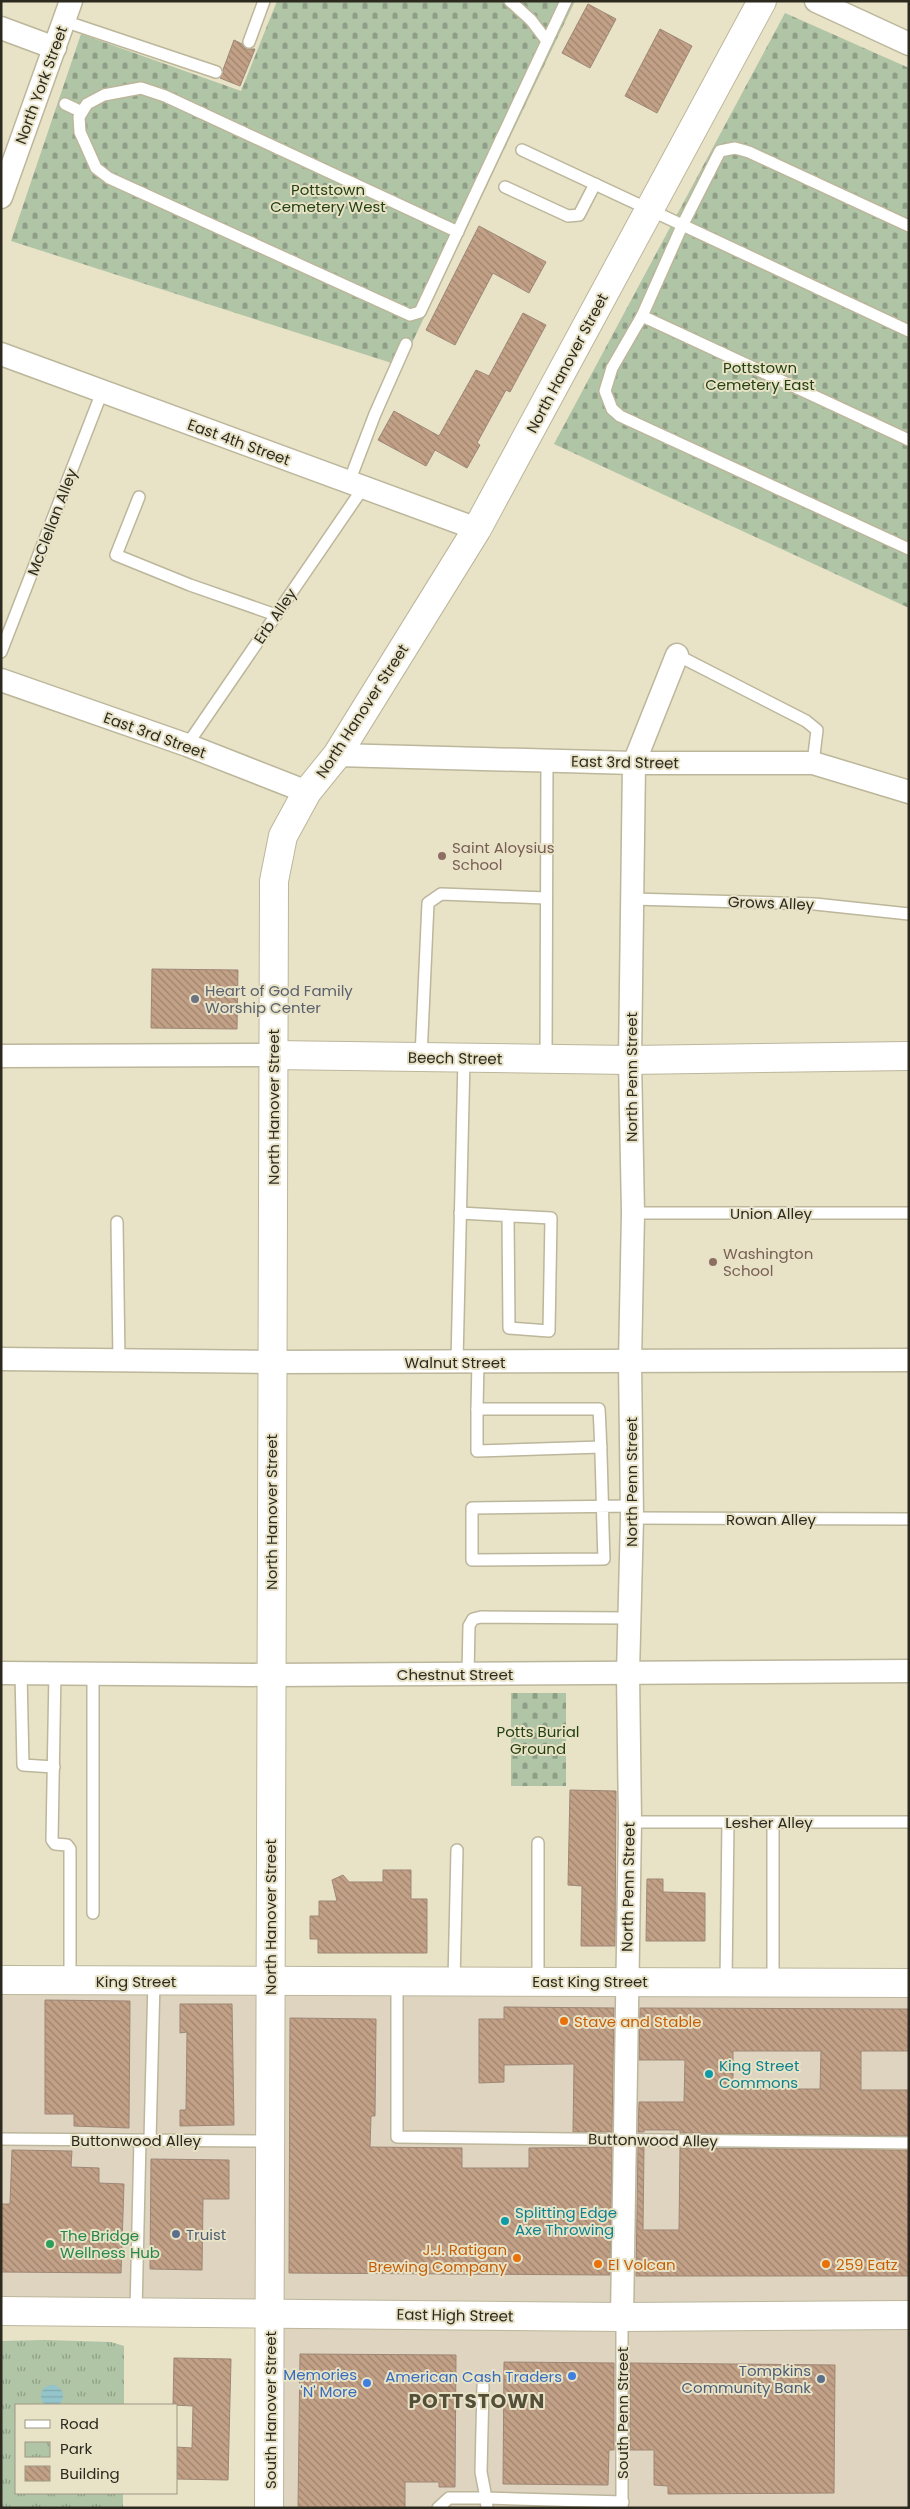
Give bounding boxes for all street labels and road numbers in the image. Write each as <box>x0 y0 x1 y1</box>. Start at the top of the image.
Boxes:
street label: North York Street <box>10 23 72 147</box>
street label: North Hanover Street <box>521 289 613 437</box>
street label: East 4th Street <box>185 414 293 470</box>
street label: McClellan Alley <box>22 465 82 578</box>
street label: Erb Alley <box>249 584 302 648</box>
street label: North Hanover Street <box>311 640 413 782</box>
street label: East 3rd Street <box>101 707 209 763</box>
street label: East 3rd Street <box>571 751 679 773</box>
street label: Grows Alley <box>728 891 815 915</box>
street label: North Penn Street <box>621 1012 642 1142</box>
street label: North Hanover Street <box>263 1029 284 1185</box>
street label: Beech Street <box>408 1047 502 1069</box>
street label: Union Alley <box>730 1203 812 1224</box>
street label: Walnut Street <box>404 1352 506 1373</box>
street label: North Penn Street <box>621 1417 642 1547</box>
street label: North Hanover Street <box>261 1434 282 1590</box>
street label: Rowan Alley <box>726 1509 817 1530</box>
street label: Chestnut Street <box>397 1664 513 1685</box>
street label: Lesher Alley <box>725 1812 813 1833</box>
street label: North Penn Street <box>616 1822 640 1952</box>
street label: North Hanover Street <box>260 1839 281 1995</box>
street label: King Street <box>96 1971 176 1992</box>
street label: East King Street <box>532 1971 648 1992</box>
street label: Buttonwood Alley <box>588 2128 719 2152</box>
street label: Buttonwood Alley <box>71 2130 201 2151</box>
street label: East High Street <box>396 2303 514 2327</box>
street label: South Hanover Street <box>260 2331 281 2489</box>
street label: South Penn Street <box>612 2347 633 2479</box>

